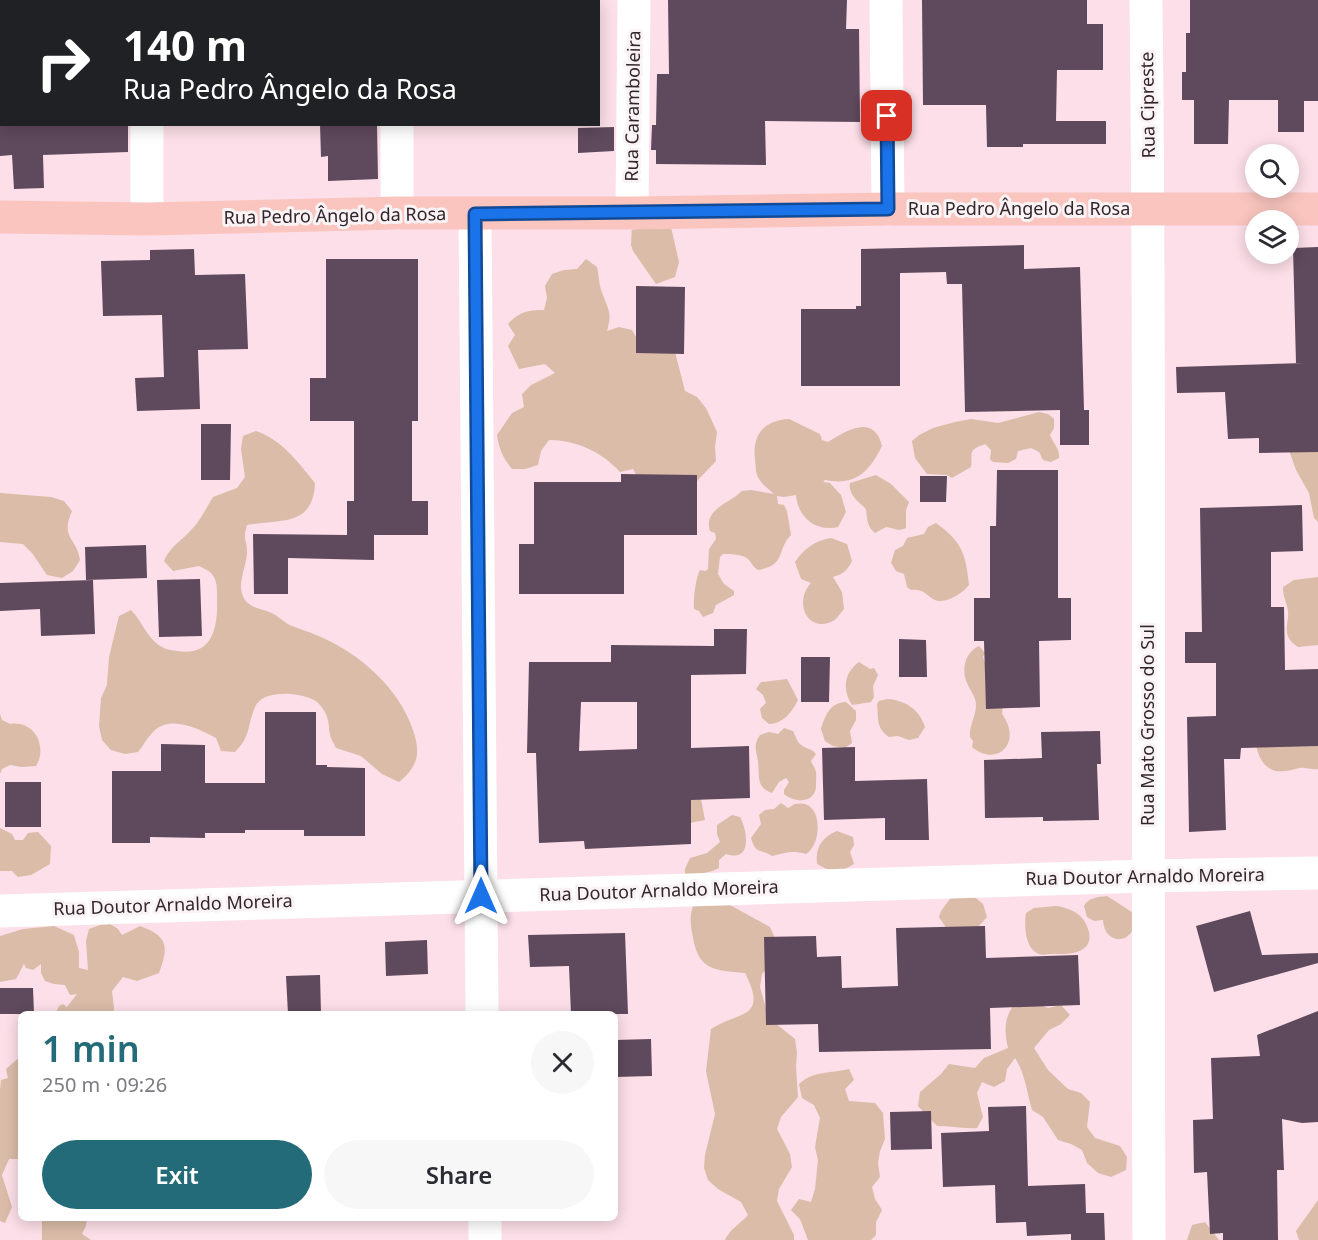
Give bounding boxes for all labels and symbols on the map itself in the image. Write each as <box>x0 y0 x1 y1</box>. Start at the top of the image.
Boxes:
street label: Rua Caramboleira <box>619 30 645 182</box>
street label: Rua Cipreste <box>1134 51 1160 159</box>
pin <box>861 90 912 141</box>
street label: Rua Pedro Ângelo da Rosa <box>908 196 1130 220</box>
street label: Rua Pedro Ângelo da Rosa <box>224 201 446 229</box>
street label: Rua Mato Grosso do Sul <box>1135 624 1159 826</box>
street label: Rua Doutor Arnaldo Moreira <box>1025 862 1265 890</box>
position arrow <box>449 864 513 928</box>
street label: Rua Doutor Arnaldo Moreira <box>539 874 779 906</box>
street label: Rua Doutor Arnaldo Moreira <box>53 888 293 920</box>

